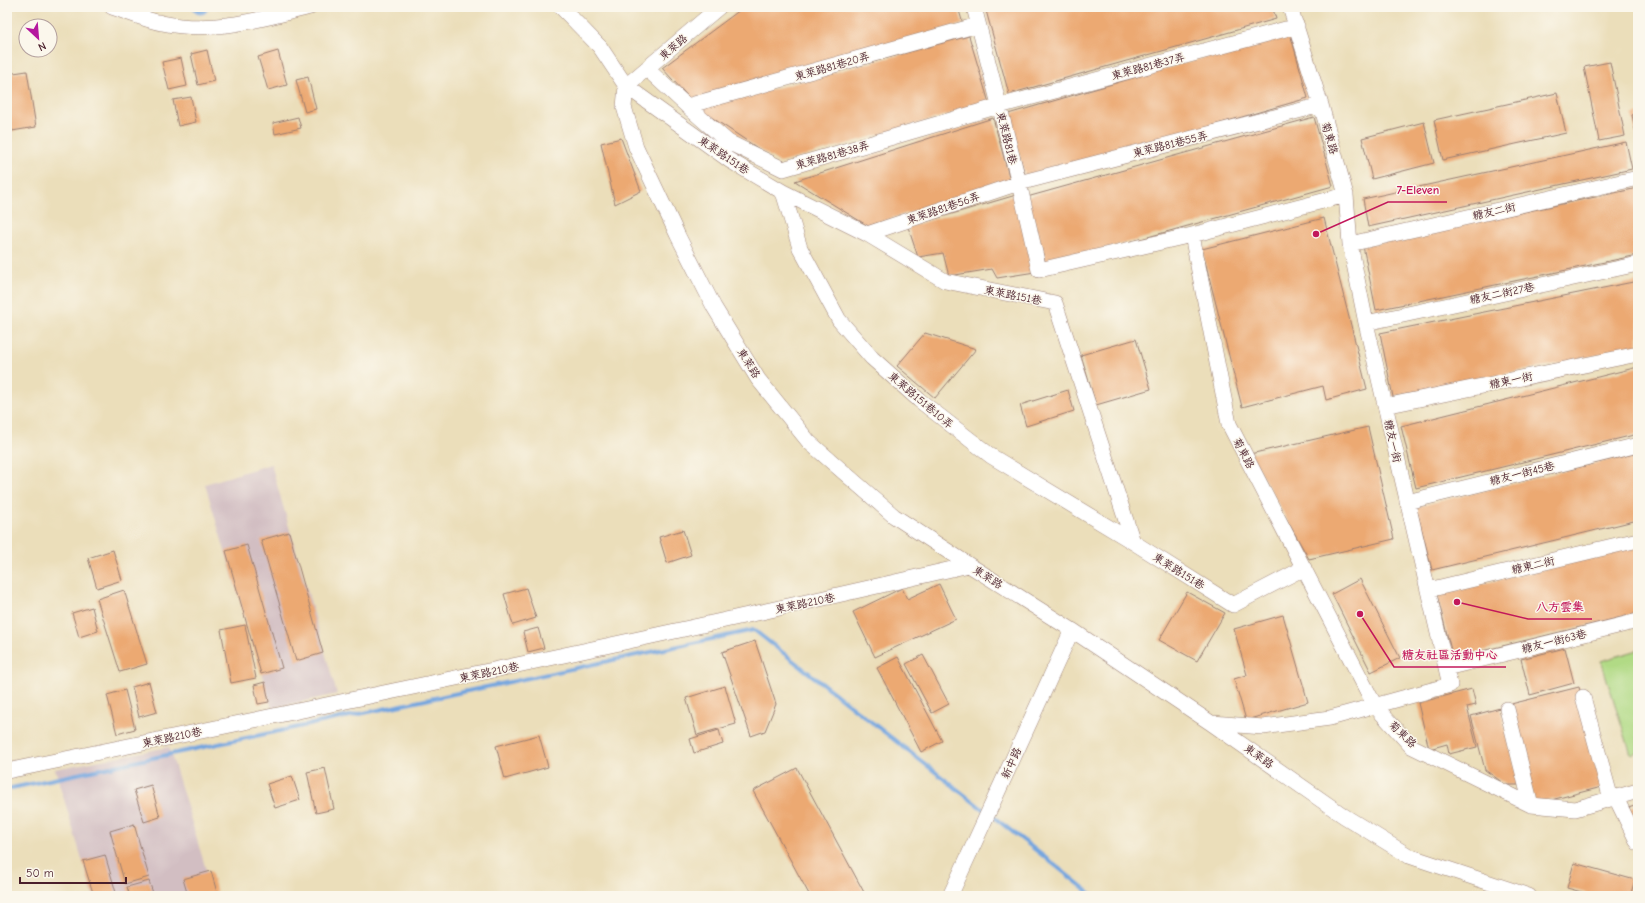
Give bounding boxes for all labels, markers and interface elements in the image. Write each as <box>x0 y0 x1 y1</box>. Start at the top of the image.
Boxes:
north arrow <box>18 18 58 58</box>
street label: 東萊路 <box>657 32 690 63</box>
text: N <box>36 39 48 54</box>
street label: 東萊路81巷20弄 <box>793 50 871 83</box>
street label: 東萊路81巷37弄 <box>1110 50 1186 83</box>
street label: 東萊路81巷 <box>994 110 1019 166</box>
street label: 菊東路 <box>1319 120 1340 156</box>
street label: 東萊路81巷55弄 <box>1131 129 1209 160</box>
street label: 東萊路151巷 <box>696 134 752 177</box>
street label: 東萊路81巷38弄 <box>794 139 871 172</box>
callout: 7-Eleven <box>1388 178 1447 202</box>
text: 7-Eleven <box>1397 183 1439 197</box>
street label: 東萊路81巷56弄 <box>905 190 982 227</box>
street label: 糖友二街 <box>1471 200 1518 223</box>
street label: 糖友二街27巷 <box>1469 280 1536 307</box>
street label: 東萊路151巷 <box>983 284 1043 307</box>
street label: 東萊路 <box>734 346 763 381</box>
street label: 東萊路151巷10弄 <box>886 369 956 431</box>
street label: 糖東一街 <box>1488 369 1535 391</box>
street label: 糖友一街 <box>1381 418 1404 465</box>
street label: 菊東路 <box>1230 436 1257 471</box>
street label: 糖友一街45巷 <box>1488 459 1556 488</box>
street label: 東萊路151巷 <box>1150 550 1207 592</box>
street label: 糖東二街 <box>1510 554 1557 577</box>
street label: 東萊路 <box>970 563 1005 592</box>
street label: 東萊路210巷 <box>774 591 836 616</box>
callout: 八方雲集 <box>1528 595 1592 619</box>
text: 八方雲集 <box>1536 600 1584 614</box>
street label: 糖友一街63巷 <box>1520 627 1588 656</box>
callout: 糖友社區活動中心 <box>1394 643 1506 667</box>
text: 糖友社區活動中心 <box>1402 648 1498 662</box>
street label: 東萊路210巷 <box>458 660 520 685</box>
street label: 菊東路 <box>1386 718 1419 750</box>
street label: 東萊路210巷 <box>141 725 203 750</box>
street label: 東萊路 <box>1241 742 1276 771</box>
street label: 新中路 <box>999 745 1024 781</box>
scale bar <box>20 859 126 885</box>
text: 50 m <box>26 866 54 880</box>

